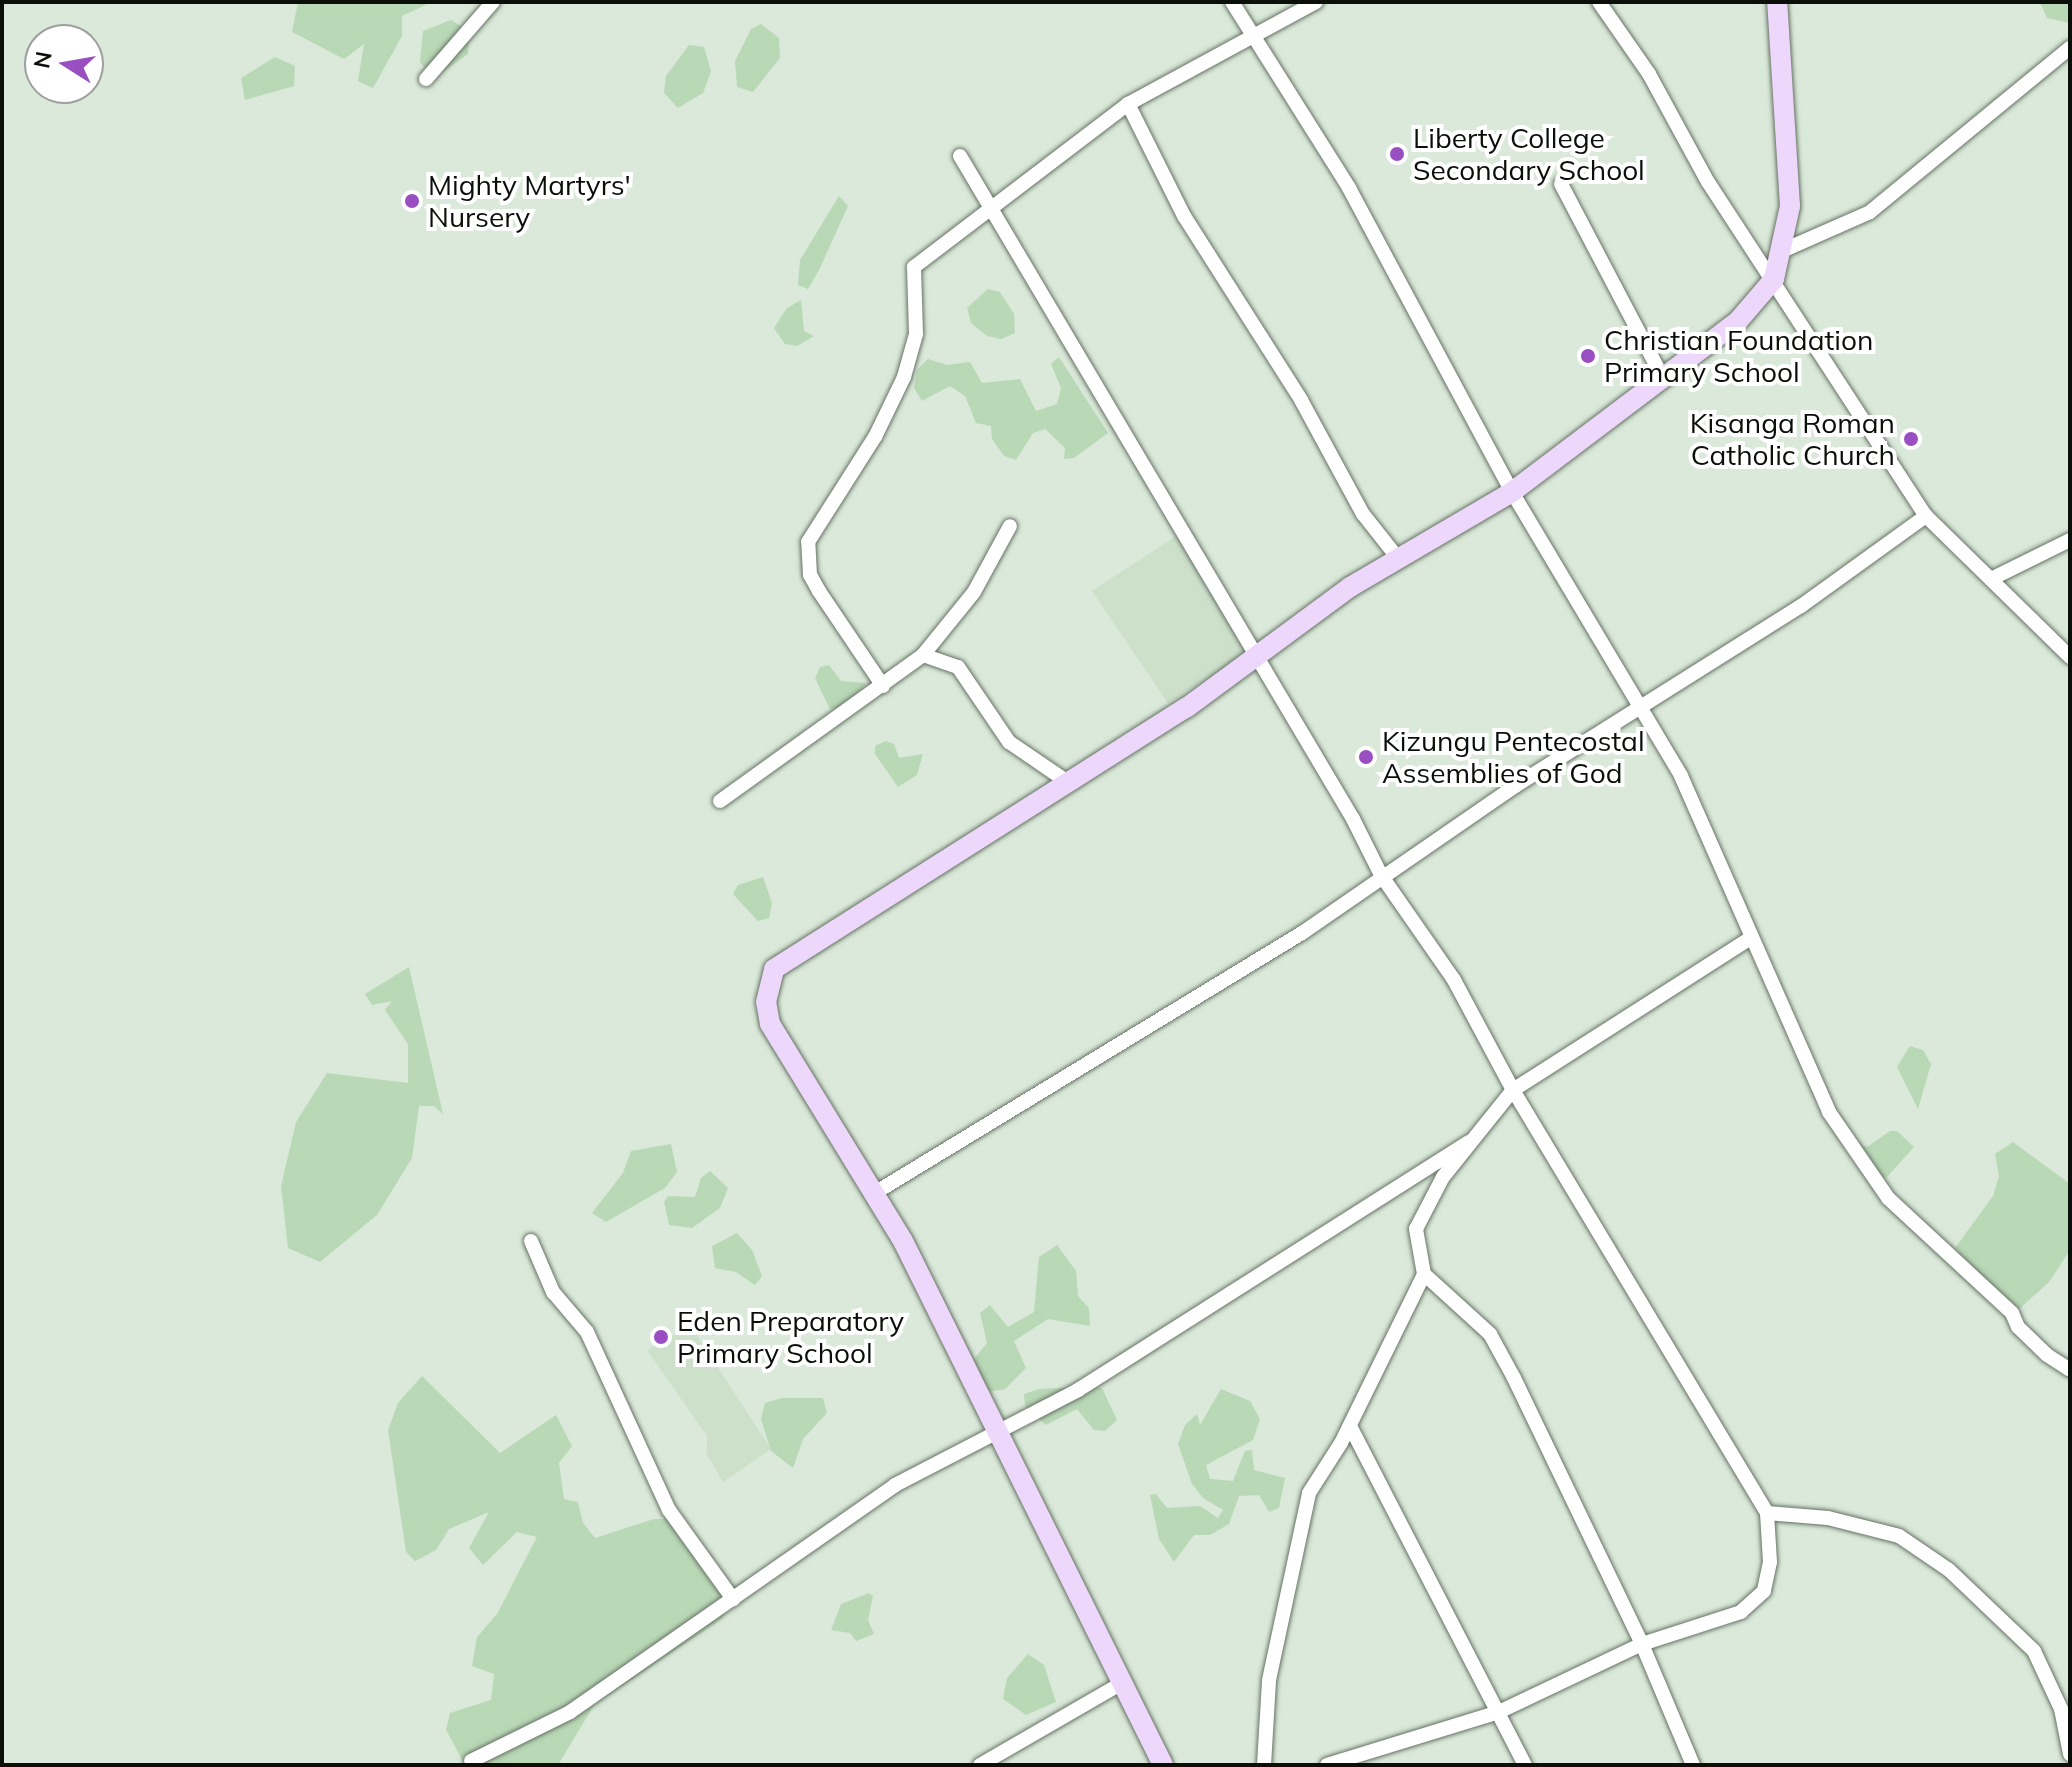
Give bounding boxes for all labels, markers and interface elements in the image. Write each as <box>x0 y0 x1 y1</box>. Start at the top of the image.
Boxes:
north arrow <box>24 24 104 104</box>
text: N <box>27 49 58 71</box>
place label: Liberty College Secondary School <box>1413 121 1645 187</box>
marker: Liberty College Secondary School <box>1388 145 1406 163</box>
place label: Mighty Martyrs' Nursery <box>428 168 631 234</box>
marker: Mighty Martyrs' Nursery <box>403 192 421 210</box>
place label: Christian Foundation Primary School <box>1604 323 1873 389</box>
marker: Christian Foundation Primary School <box>1579 347 1597 365</box>
place label: Kisanga Roman Catholic Church <box>1690 406 1895 472</box>
marker: Kisanga Roman Catholic Church <box>1902 430 1920 448</box>
place label: Kizungu Pentecostal Assemblies of God <box>1382 724 1645 790</box>
marker: Kizungu Pentecostal Assemblies of God <box>1357 748 1375 766</box>
place label: Eden Preparatory Primary School <box>677 1304 904 1370</box>
marker: Eden Preparatory Primary School <box>652 1328 670 1346</box>

